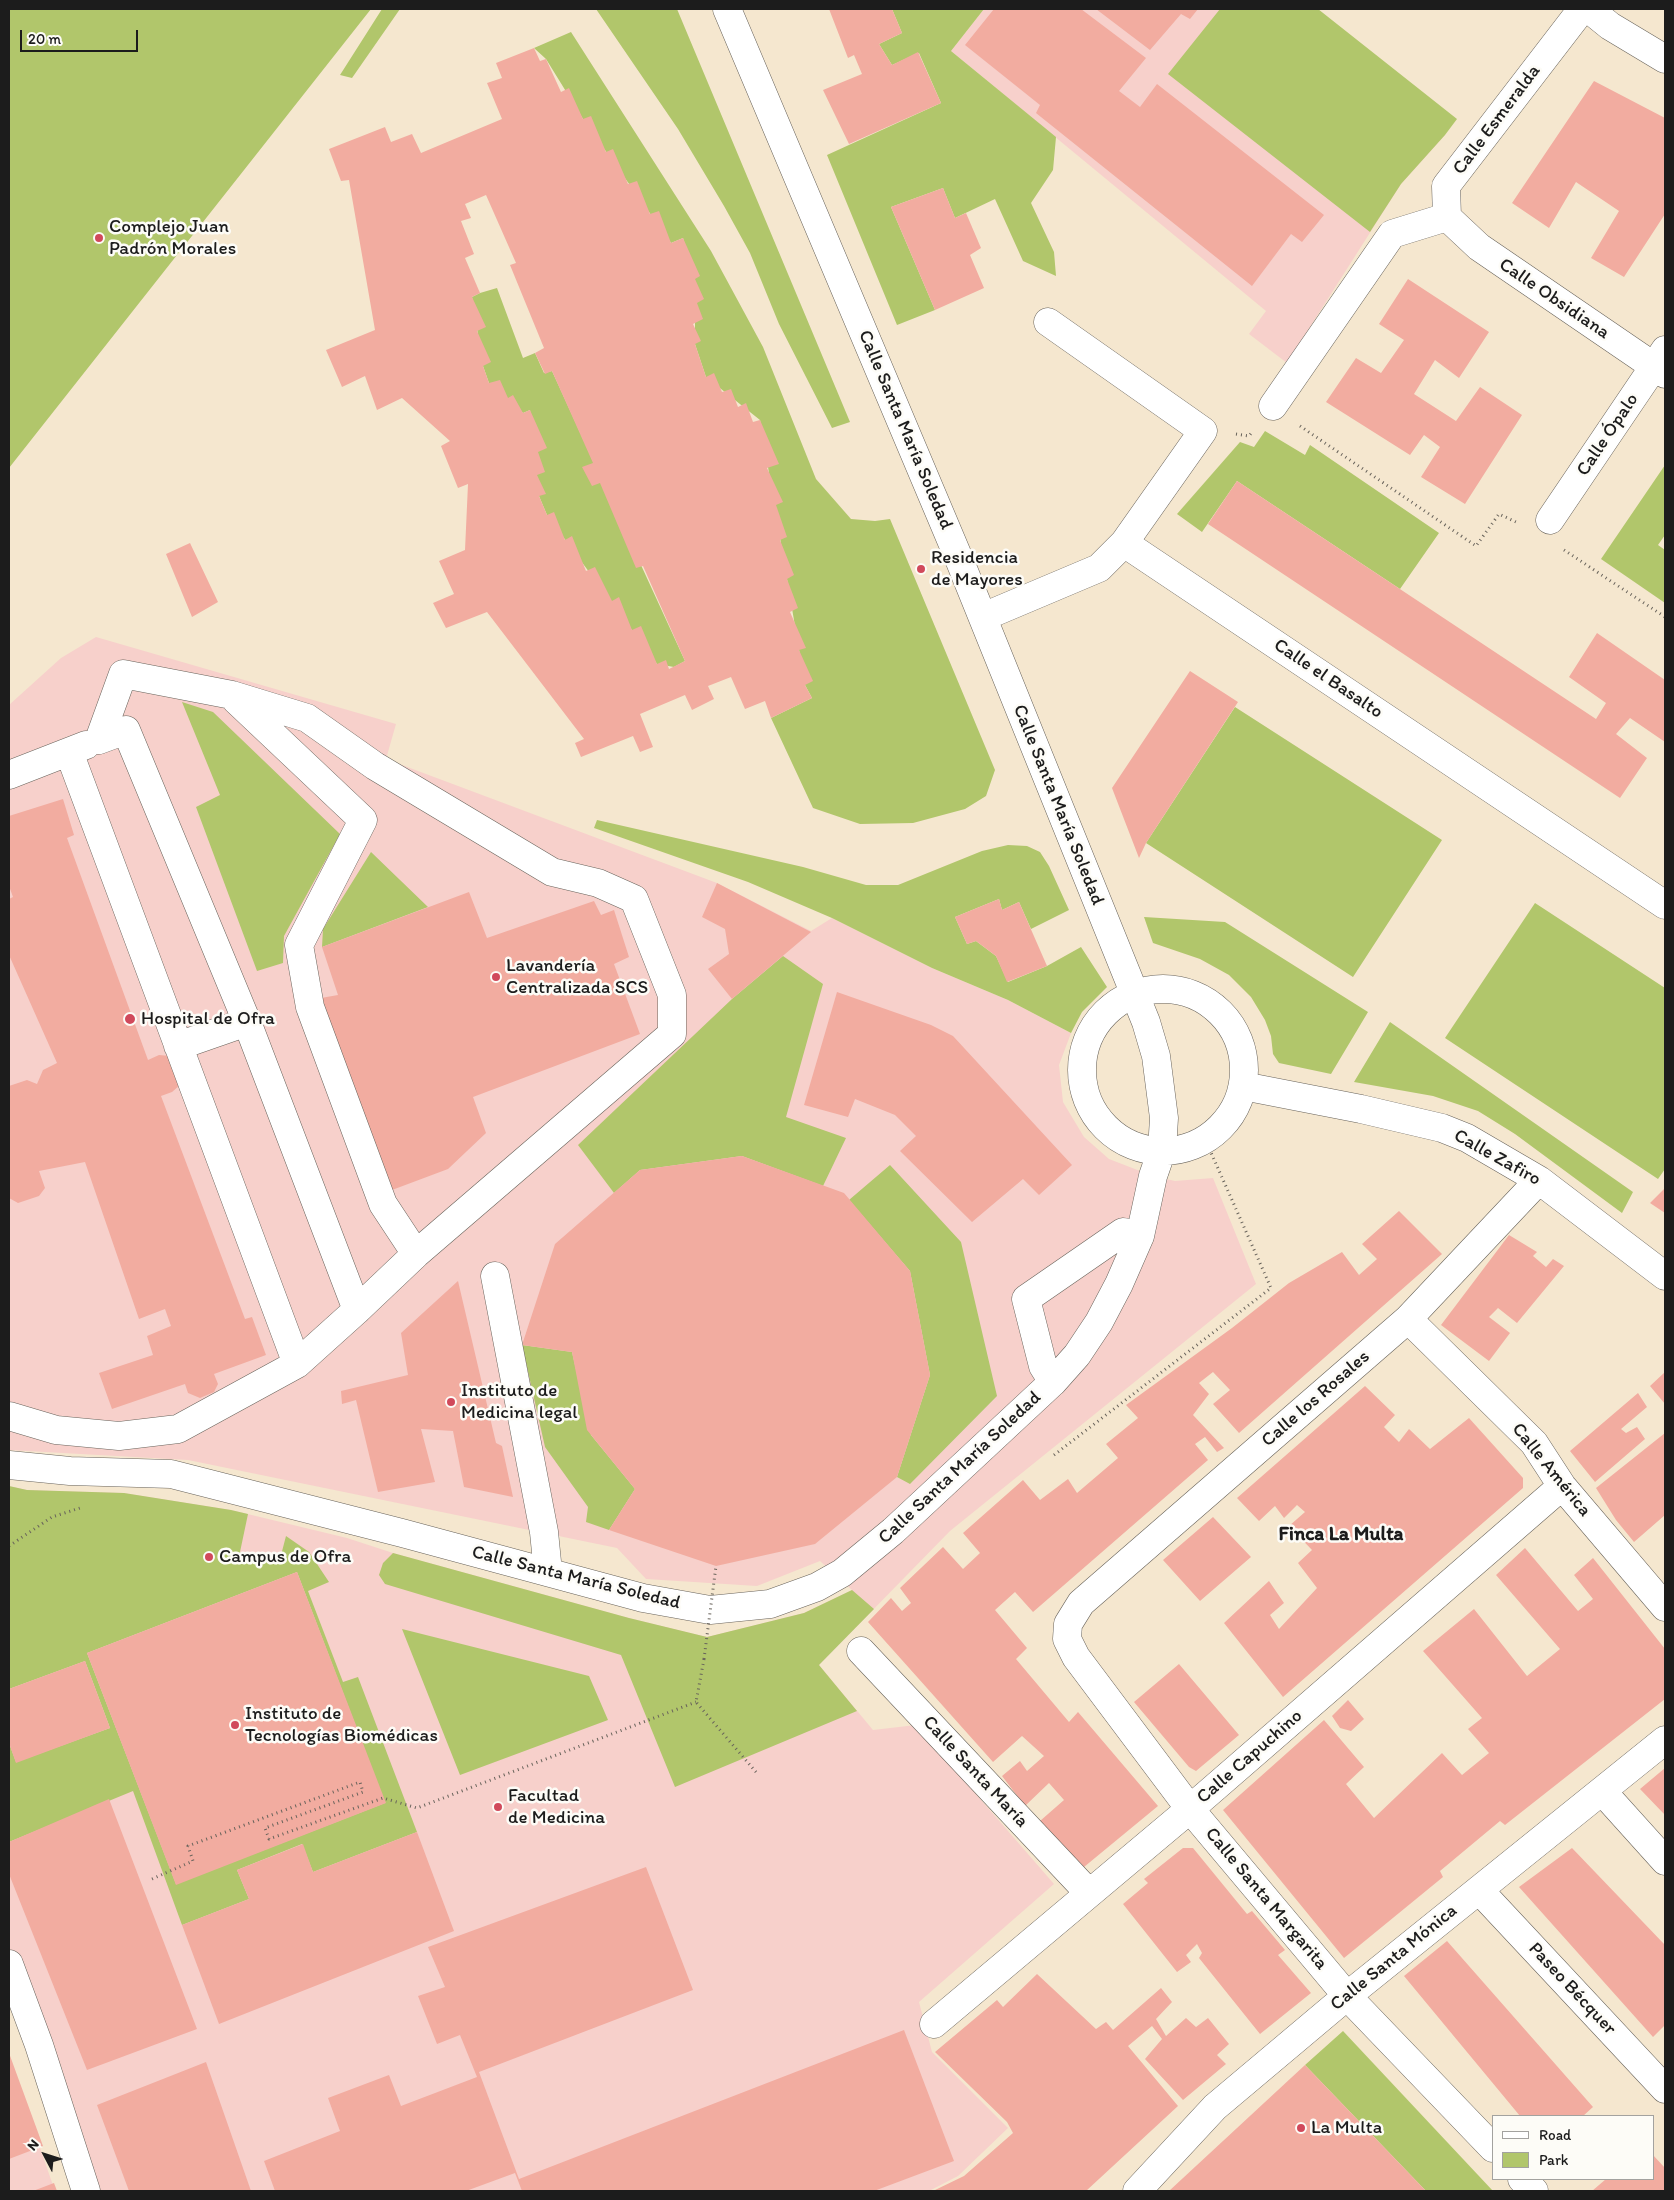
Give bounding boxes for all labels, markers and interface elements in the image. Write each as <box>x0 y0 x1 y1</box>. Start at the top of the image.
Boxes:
scale bar <box>22 20 140 52</box>
text: 20 m <box>28 30 61 48</box>
street label: Calle Esmeralda <box>1448 61 1546 179</box>
place label: Complejo Juan Padrón Morales <box>109 216 236 260</box>
marker: Complejo Juan Padrón Morales <box>93 232 105 244</box>
street label: Calle Obsidiana <box>1494 254 1614 344</box>
street label: Calle Santa María Soledad <box>853 327 957 533</box>
street label: Calle Ópalo <box>1572 389 1644 481</box>
place label: Residencia de Mayores <box>931 547 1023 591</box>
marker: Residencia de Mayores <box>915 563 927 575</box>
street label: Calle el Basalto <box>1269 634 1387 724</box>
street label: Calle Santa María Soledad <box>1007 701 1109 909</box>
place label: Lavandería Centralizada SCS <box>506 955 648 999</box>
marker: Lavandería Centralizada SCS <box>490 971 502 983</box>
place label: Hospital de Ofra <box>141 1008 275 1030</box>
marker: Hospital de Ofra <box>123 1012 137 1026</box>
street label: Calle Zafiro <box>1449 1125 1545 1191</box>
street label: Calle los Rosales <box>1257 1346 1375 1452</box>
place label: Instituto de Medicina legal <box>461 1380 578 1424</box>
street label: Calle Santa María Soledad <box>874 1387 1046 1549</box>
marker: Instituto de Medicina legal <box>445 1396 457 1408</box>
street label: Calle América <box>1506 1419 1596 1521</box>
district label: Finca La Multa <box>1279 1523 1403 1547</box>
street label: Calle Santa María Soledad <box>469 1541 683 1615</box>
place label: Campus de Ofra <box>219 1546 351 1568</box>
marker: Campus de Ofra <box>203 1551 215 1563</box>
place label: Instituto de Tecnologías Biomédicas <box>245 1703 438 1747</box>
street label: Calle Capuchino <box>1192 1705 1308 1809</box>
street label: Calle Santa María <box>917 1711 1033 1833</box>
marker: Instituto de Tecnologías Biomédicas <box>229 1719 241 1731</box>
place label: Facultad de Medicina <box>508 1785 605 1829</box>
marker: Facultad de Medicina <box>492 1801 504 1813</box>
street label: Calle Santa Margarita <box>1200 1823 1332 1975</box>
street label: Calle Santa Mónica <box>1326 1900 1462 2016</box>
street label: Paseo Bécquer <box>1523 1938 1621 2040</box>
legend <box>1492 2115 1654 2180</box>
place label: La Multa <box>1311 2117 1382 2139</box>
marker: La Multa <box>1295 2122 1307 2134</box>
text: Road <box>1539 2126 1571 2144</box>
north arrow <box>20 2130 70 2180</box>
text: N <box>24 2136 43 2154</box>
text: Park <box>1539 2151 1569 2169</box>

